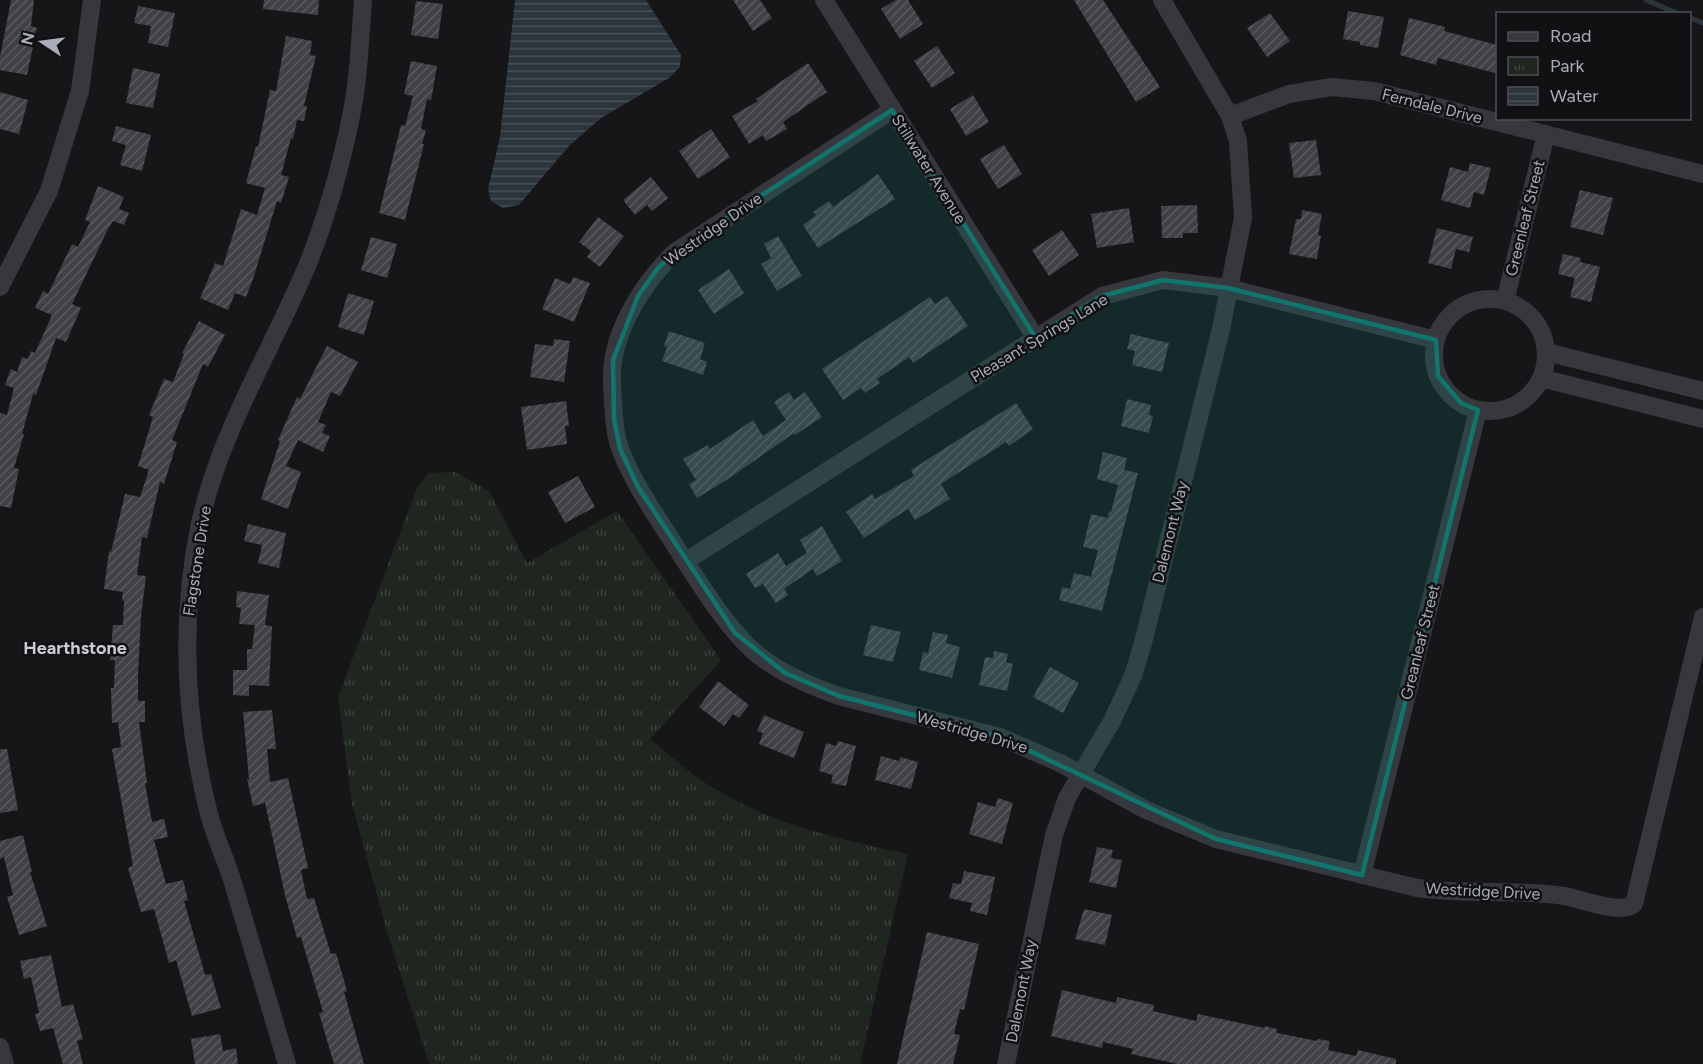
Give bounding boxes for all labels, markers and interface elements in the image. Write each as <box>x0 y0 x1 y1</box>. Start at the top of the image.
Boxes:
north arrow <box>12 12 72 72</box>
legend <box>1496 12 1691 120</box>
text: Road <box>1550 25 1591 47</box>
text: N <box>17 31 39 47</box>
text: Park <box>1550 55 1585 77</box>
street label: Ferndale Drive <box>1380 84 1484 128</box>
text: Water <box>1550 85 1598 107</box>
street label: Stillwater Avenue <box>888 111 970 227</box>
street label: Greenleaf Street <box>1501 158 1549 278</box>
street label: Westridge Drive <box>661 188 766 270</box>
street label: Pleasant Springs Lane <box>967 289 1111 386</box>
street label: Dalemont Way <box>1148 478 1192 585</box>
street label: Flagstone Drive <box>179 504 215 617</box>
street label: Greanleaf Street <box>1396 582 1444 702</box>
district label: Hearthstone <box>23 637 127 659</box>
street label: Westridge Drive <box>914 707 1030 757</box>
street label: Westridge Drive <box>1425 879 1541 903</box>
street label: Dalemont Way <box>1002 937 1040 1044</box>

